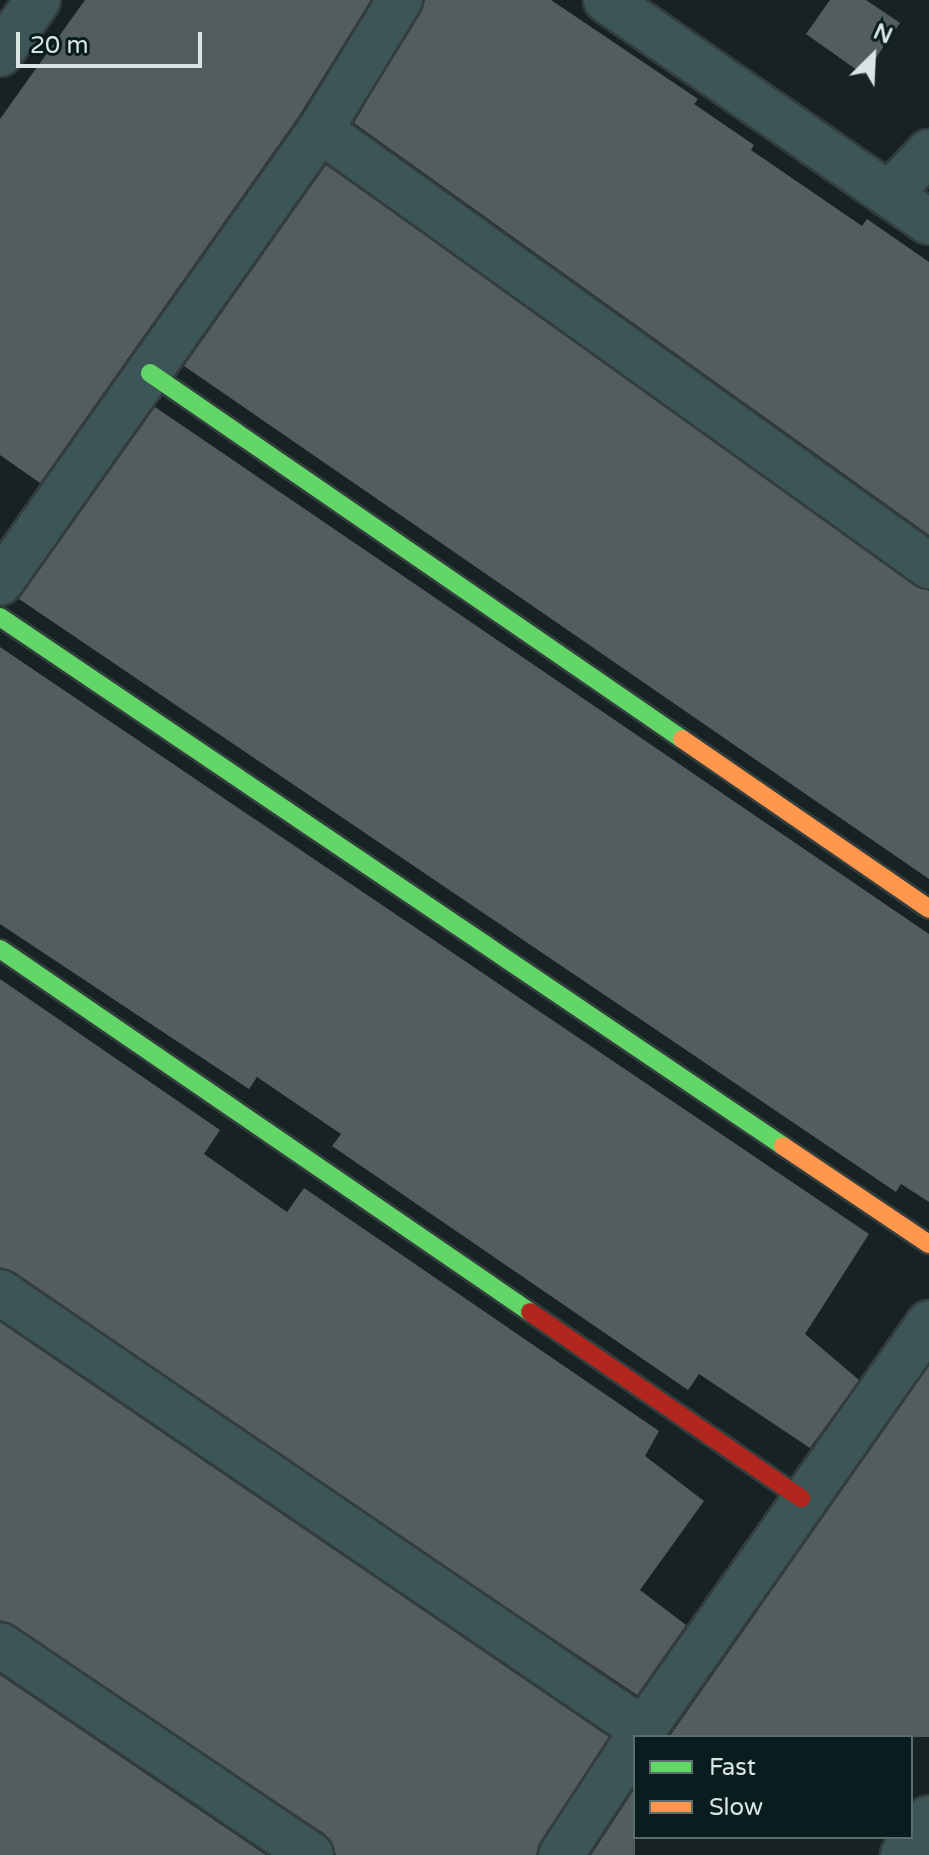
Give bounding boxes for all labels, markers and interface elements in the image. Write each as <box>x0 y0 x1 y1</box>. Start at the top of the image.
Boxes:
scale bar <box>20 16 206 66</box>
north arrow <box>833 16 913 96</box>
text: N <box>869 19 896 50</box>
text: 20 m <box>30 31 88 60</box>
legend <box>633 1735 913 1839</box>
text: Fast <box>709 1753 756 1782</box>
text: Slow <box>709 1793 763 1822</box>

